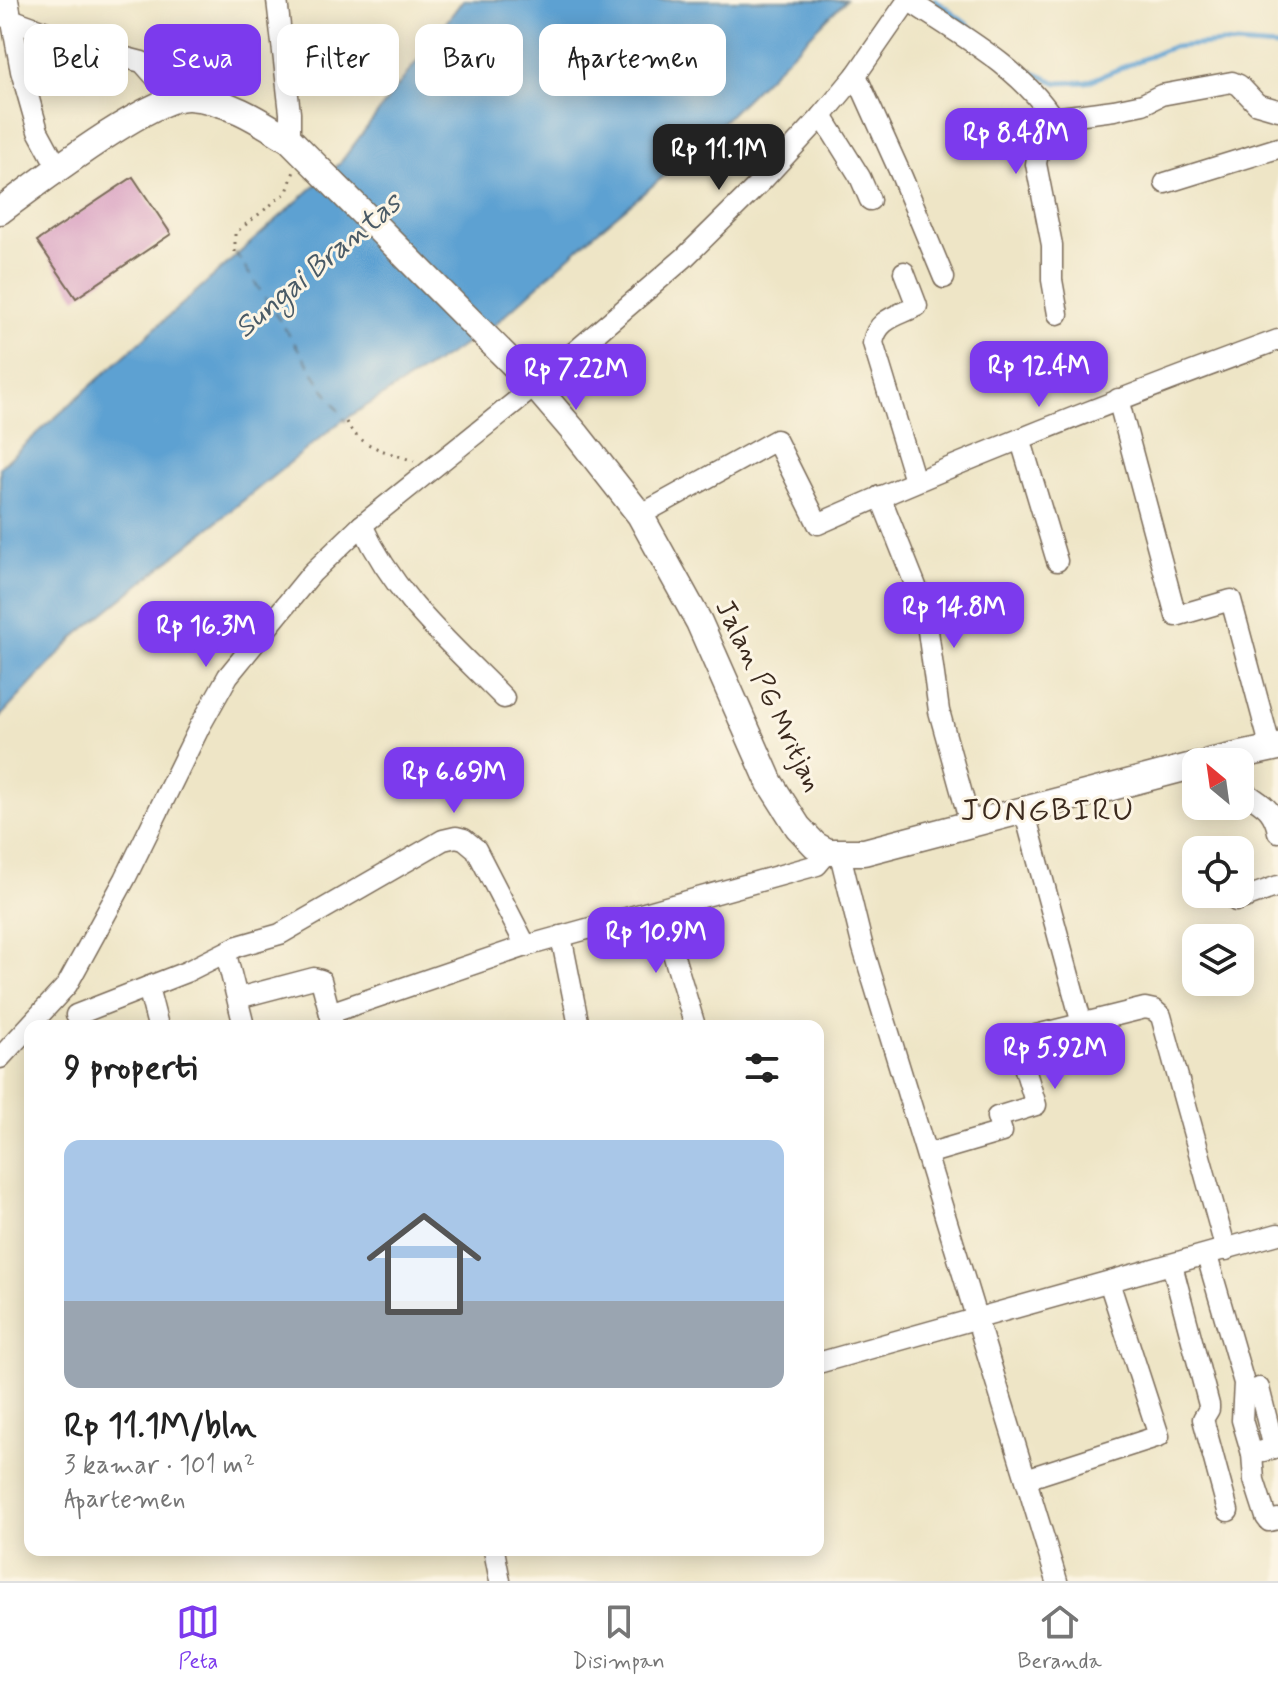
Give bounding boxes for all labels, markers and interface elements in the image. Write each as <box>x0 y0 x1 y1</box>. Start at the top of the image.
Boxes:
chip: Beli <box>24 24 128 96</box>
chip: Sewa <box>144 24 261 96</box>
chip: Filter <box>277 24 399 96</box>
chip: Baru <box>415 24 523 96</box>
chip: Apartemen <box>539 24 726 96</box>
pin: Rp 8.48M <box>933 108 1099 176</box>
text: Rp 8.48M <box>963 117 1069 151</box>
pin: Rp 11.1M <box>636 124 802 192</box>
text: Rp 11.1M <box>671 133 767 167</box>
water label: Sungai Brantas <box>226 183 414 350</box>
pin: Rp 12.4M <box>956 341 1122 409</box>
pin: Rp 7.22M <box>493 344 659 412</box>
text: Rp 12.4M <box>988 350 1090 384</box>
text: Rp 7.22M <box>524 353 628 387</box>
pin: Rp 14.8M <box>871 582 1037 650</box>
text: Rp 14.8M <box>902 591 1006 625</box>
street label: Jalan PG Mritjan <box>705 594 831 798</box>
pin: Rp 16.3M <box>123 601 289 669</box>
text: Rp 16.3M <box>156 610 256 644</box>
pin: Rp 6.69M <box>371 747 537 815</box>
north arrow <box>1182 748 1254 820</box>
map controls <box>1182 748 1254 996</box>
text: Rp 6.69M <box>402 756 506 790</box>
district label: JONGBIRU <box>960 790 1136 832</box>
button: locate <box>1182 836 1254 908</box>
pin: Rp 10.9M <box>573 907 739 975</box>
text: Rp 10.9M <box>605 916 707 950</box>
button: layers <box>1182 924 1254 996</box>
pin: Rp 5.92M <box>972 1023 1138 1091</box>
text: Rp 5.92M <box>1003 1032 1107 1066</box>
text: 9 properti <box>64 1046 197 1091</box>
icon: filters <box>740 1046 784 1090</box>
icon: home <box>352 1192 496 1336</box>
text: Rp 11.1M/bln <box>64 1404 256 1449</box>
text: 3 kamar · 101 m² <box>64 1449 255 1483</box>
text: Apartemen <box>64 1483 186 1517</box>
tab: Peta <box>176 1600 220 1676</box>
tab: Disimpan <box>573 1600 665 1676</box>
tab: Beranda <box>1017 1600 1102 1676</box>

